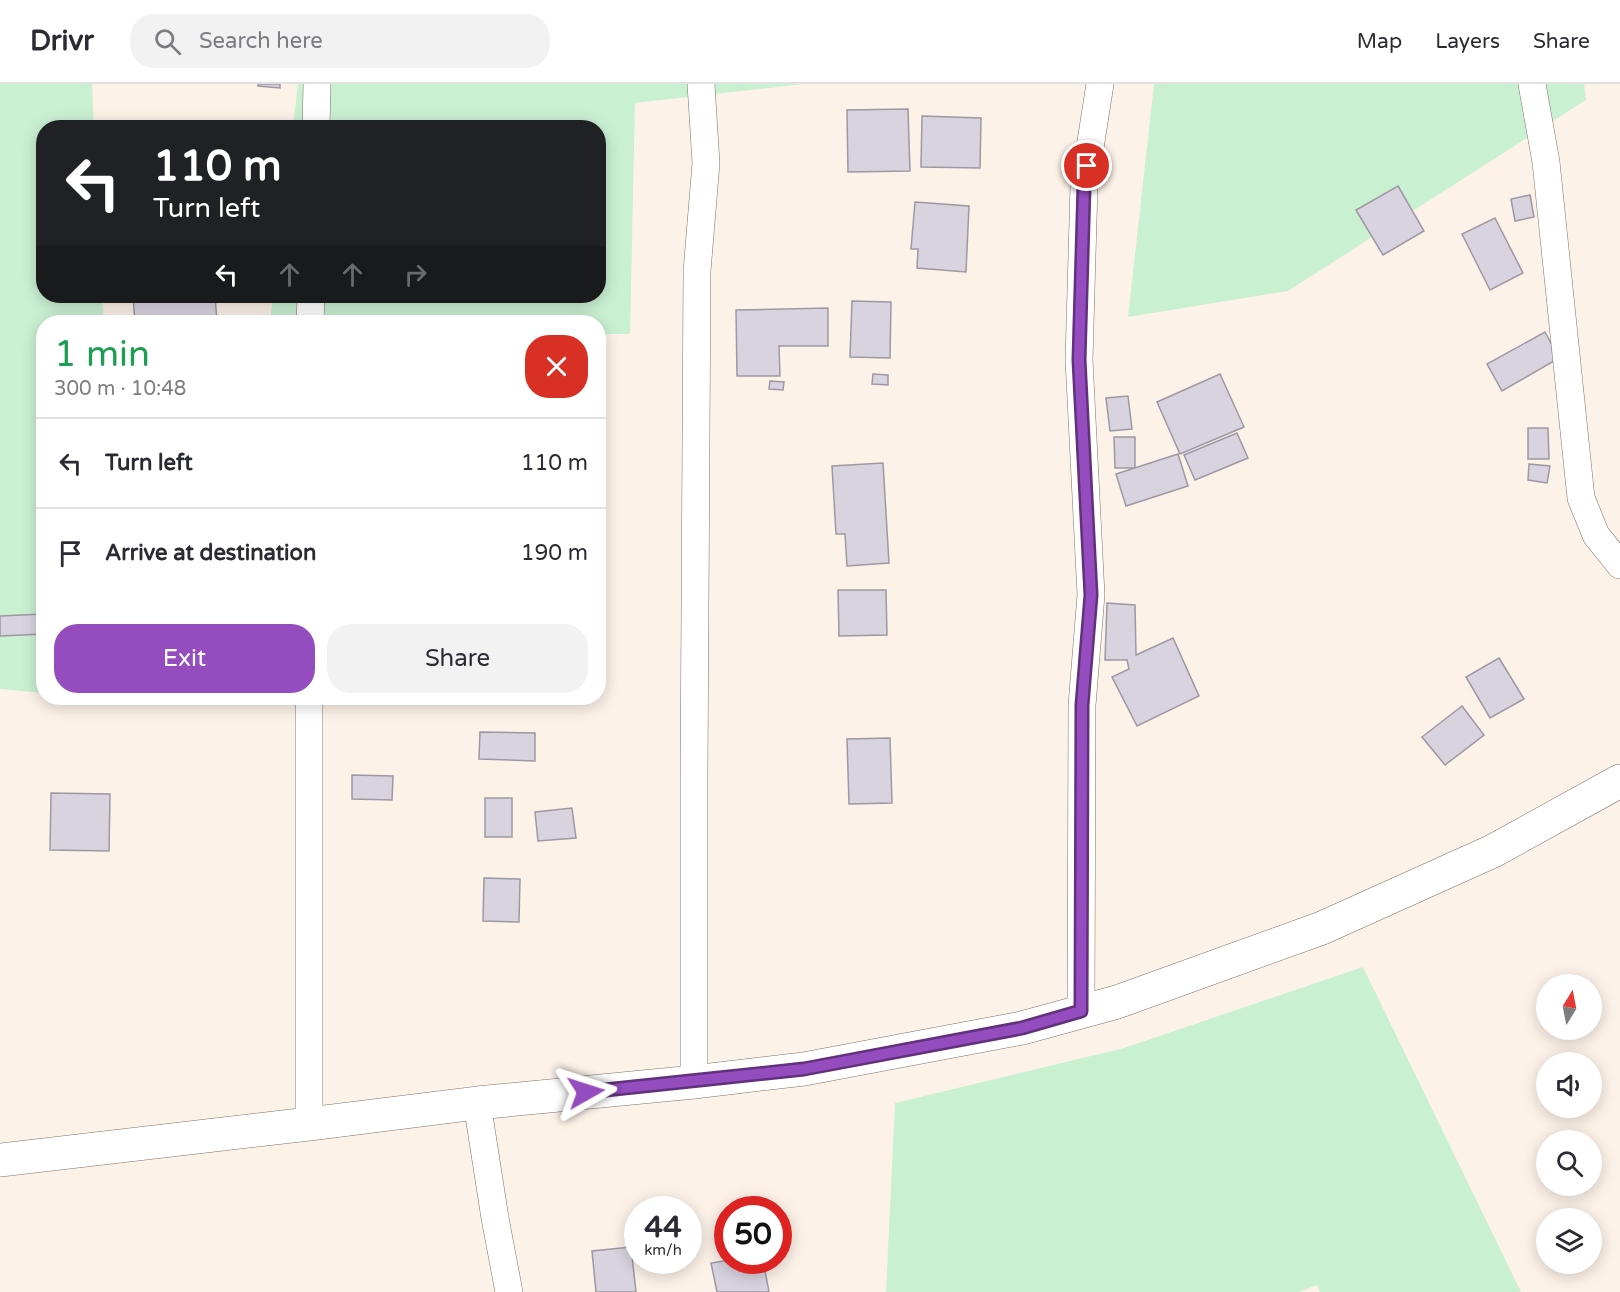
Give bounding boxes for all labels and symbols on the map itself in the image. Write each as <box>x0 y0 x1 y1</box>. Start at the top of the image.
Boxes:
pin <box>1061 140 1112 191</box>
north arrow <box>1536 974 1602 1040</box>
position arrow <box>554 1060 618 1124</box>
speed limit sign: 50 <box>714 1196 792 1274</box>

